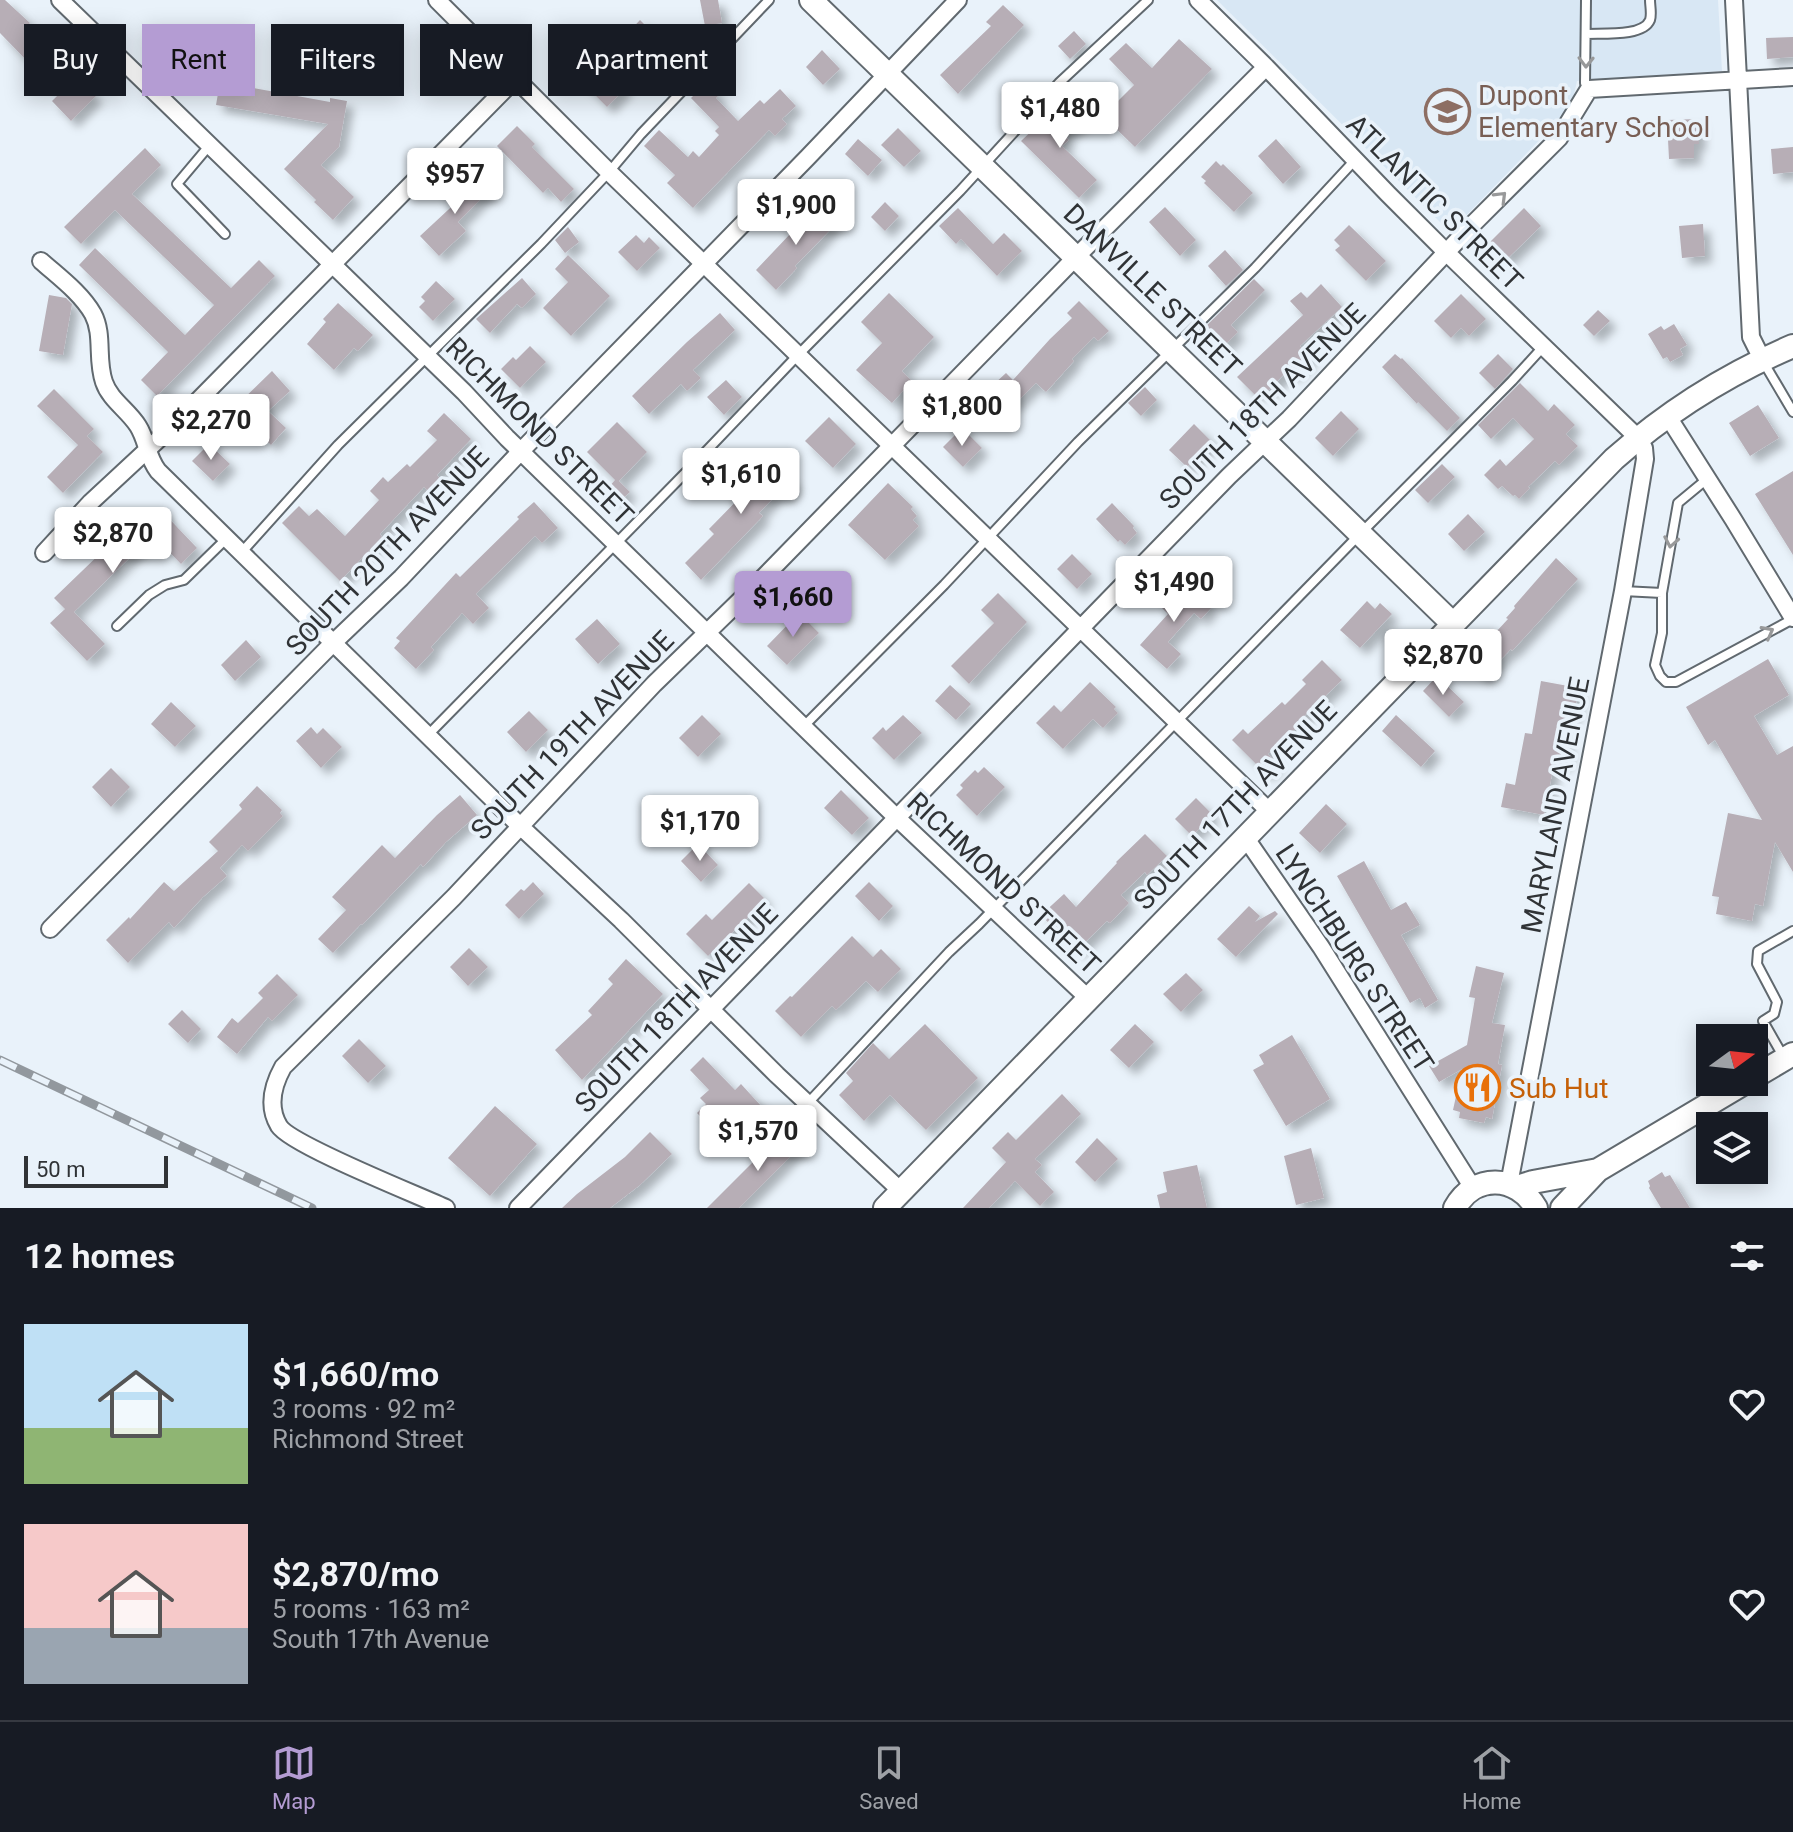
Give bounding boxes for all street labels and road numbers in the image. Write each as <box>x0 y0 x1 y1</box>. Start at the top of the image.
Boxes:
street label: ATLANTIC STREET <box>1340 108 1530 297</box>
street label: DANVILLE STREET <box>1057 197 1249 384</box>
street label: SOUTH 18TH AVENUE <box>1153 297 1372 516</box>
street label: RICHMOND STREET <box>439 331 640 532</box>
street label: SOUTH 20TH AVENUE <box>279 440 496 663</box>
street label: SOUTH 19TH AVENUE <box>464 624 681 847</box>
street label: MARYLAND AVENUE <box>1514 674 1597 936</box>
street label: SOUTH 17TH AVENUE <box>1127 694 1344 917</box>
street label: RICHMOND STREET <box>900 786 1107 981</box>
street label: LYNCHBURG STREET <box>1269 838 1441 1079</box>
street label: SOUTH 18TH AVENUE <box>568 897 785 1120</box>

